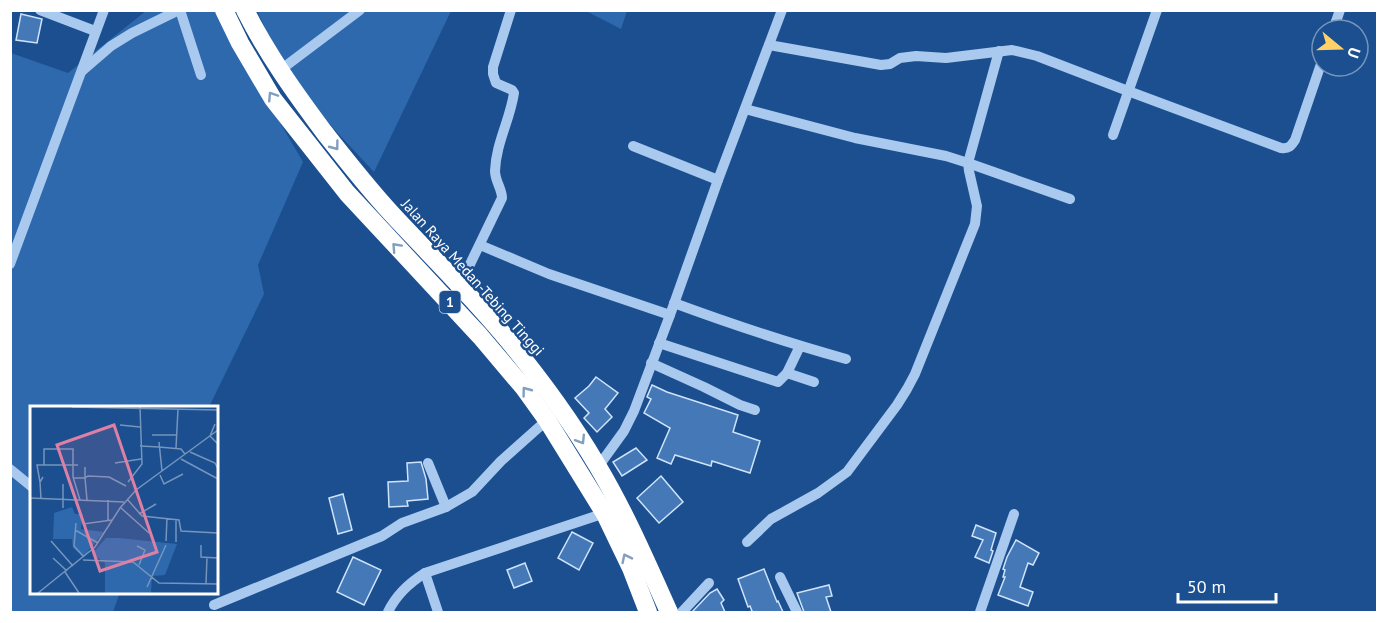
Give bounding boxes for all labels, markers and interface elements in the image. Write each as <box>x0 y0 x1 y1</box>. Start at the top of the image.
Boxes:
north arrow <box>1310 18 1370 78</box>
text: U <box>1343 45 1365 61</box>
one-way arrow <box>268 92 279 103</box>
one-way arrow <box>328 140 339 151</box>
street label: Jalan Raya Medan-Tebing Tinggi <box>397 194 548 359</box>
one-way arrow <box>392 243 403 253</box>
road number: 1 <box>440 291 460 313</box>
one-way arrow <box>523 387 534 398</box>
inset map <box>30 406 218 593</box>
one-way arrow <box>574 434 586 444</box>
one-way arrow <box>622 554 634 565</box>
scale bar <box>1178 566 1276 604</box>
text: 50 m <box>1187 575 1226 598</box>

